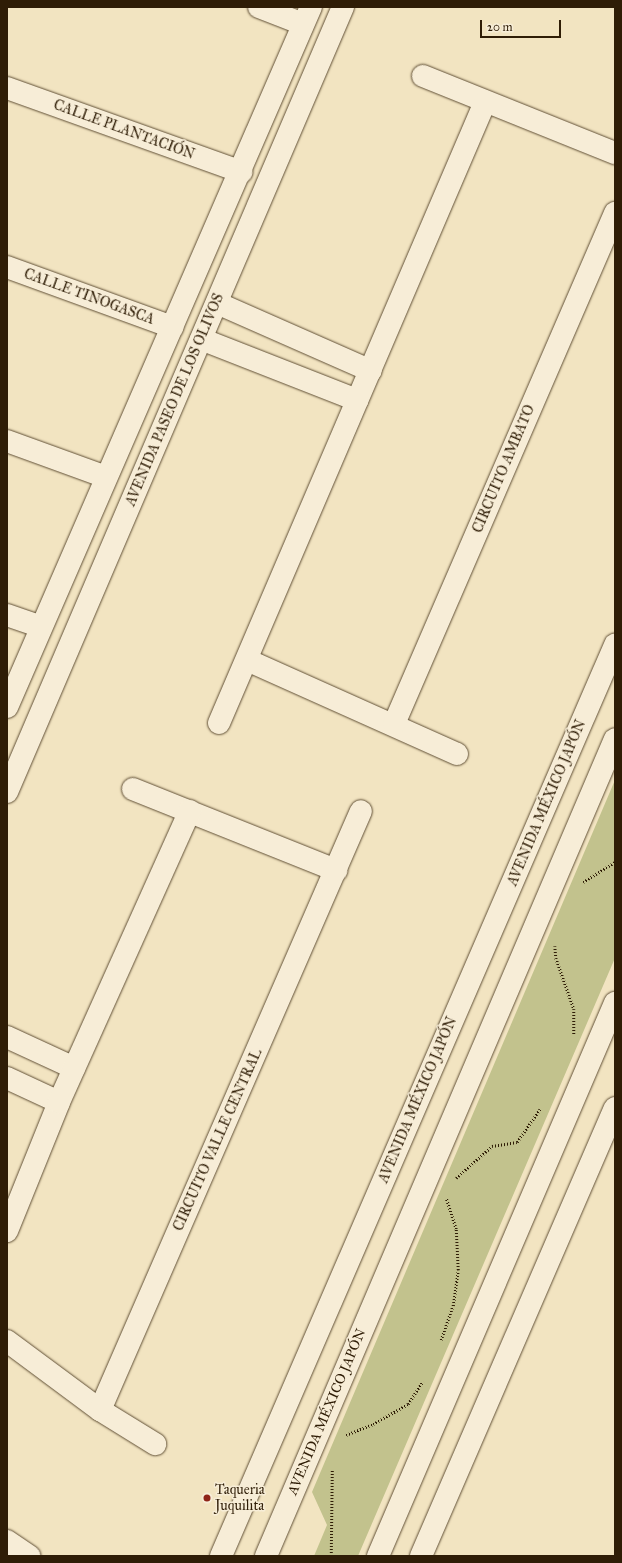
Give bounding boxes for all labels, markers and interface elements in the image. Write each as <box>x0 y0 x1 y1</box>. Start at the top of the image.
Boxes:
scale bar <box>482 12 563 38</box>
text: 20 m <box>487 20 513 34</box>
street label: CALLE PLANTACIÓN <box>51 97 197 163</box>
street label: CALLE TINOGASCA <box>22 266 156 328</box>
street label: AVENIDA PASEO DE LOS OLIVOS <box>122 291 228 509</box>
street label: CIRCUITO AMBATO <box>469 402 539 536</box>
street label: AVENIDA MÉXICO JAPÓN <box>504 717 590 889</box>
street label: AVENIDA MÉXICO JAPÓN <box>375 1014 461 1186</box>
street label: CIRCUITO VALLE CENTRAL <box>170 1046 266 1234</box>
street label: AVENIDA MÉXICO JAPÓN <box>284 1326 370 1498</box>
place label: Taqueria Juquilita <box>215 1482 265 1514</box>
marker: Taqueria Juquilita <box>202 1493 212 1503</box>

